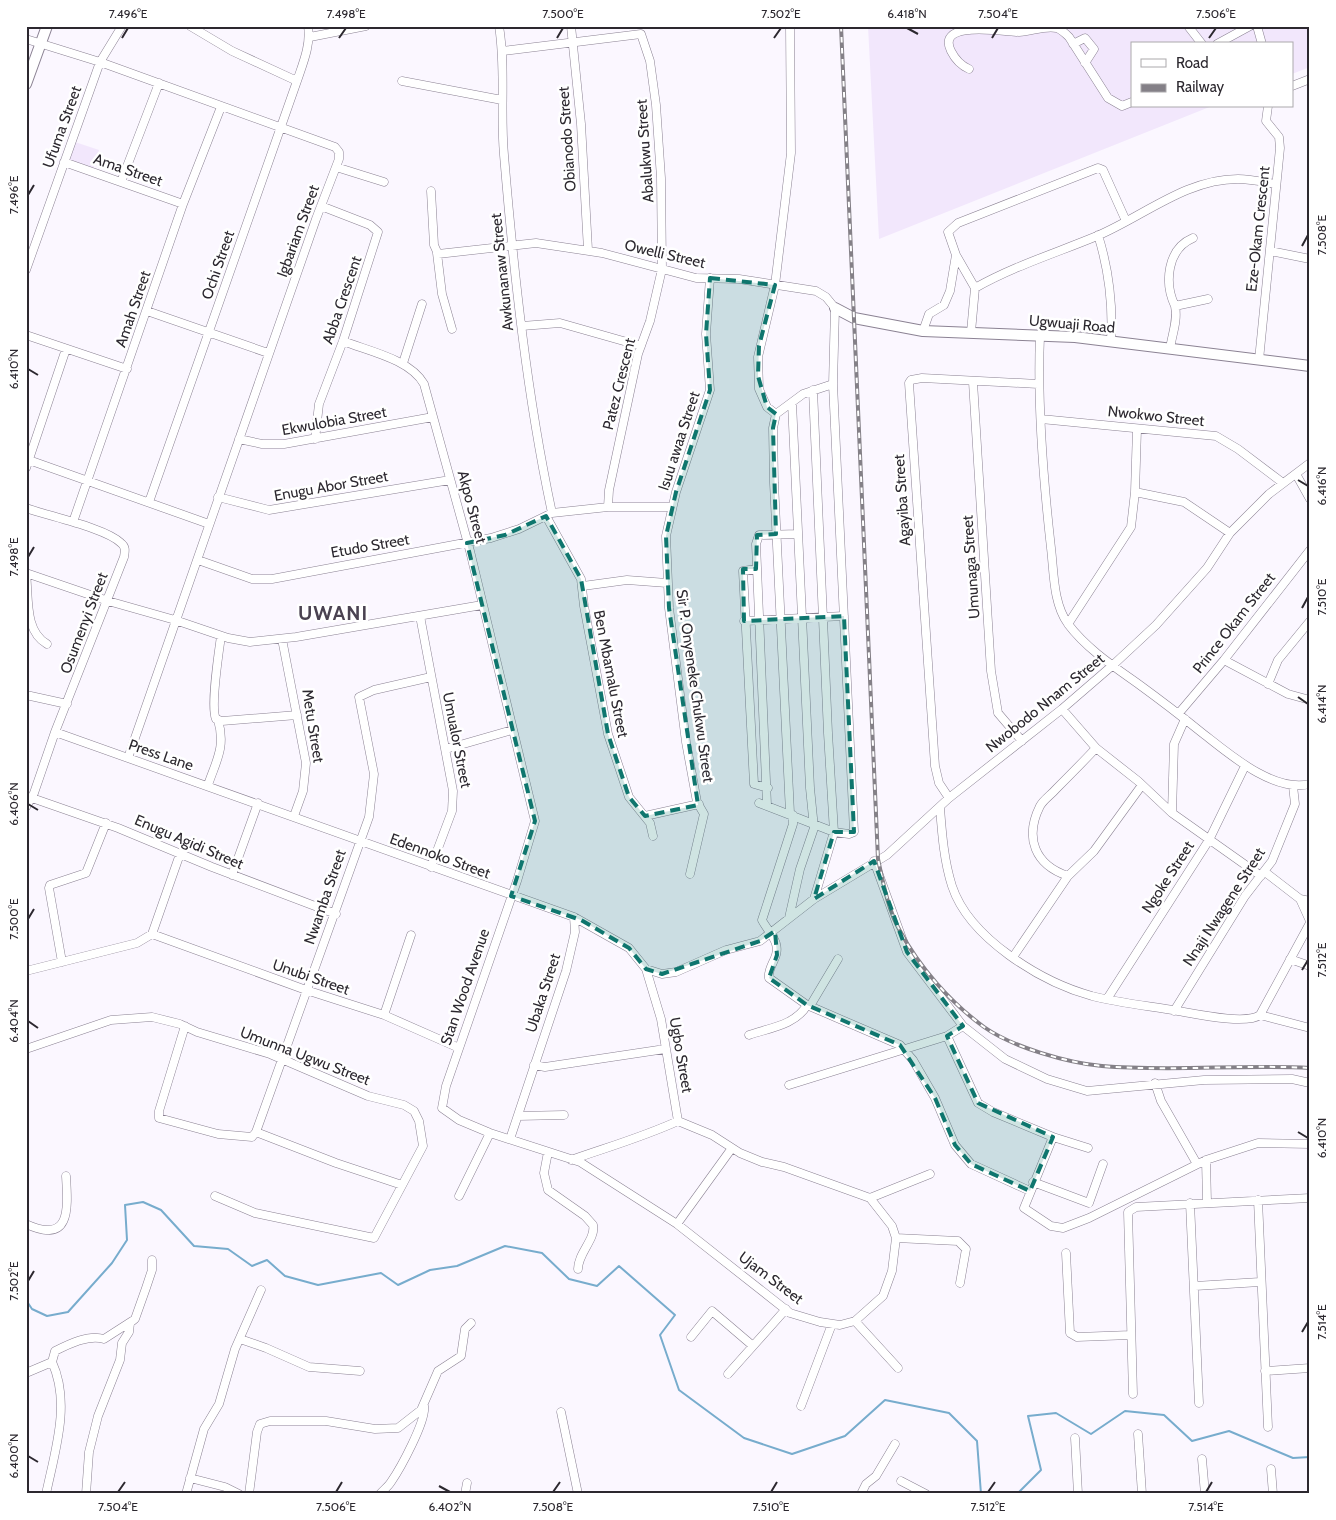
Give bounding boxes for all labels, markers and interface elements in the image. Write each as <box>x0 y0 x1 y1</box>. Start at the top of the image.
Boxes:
text: 7.496°E <box>109 6 148 21</box>
text: 7.498°E <box>326 6 366 21</box>
text: 7.500°E <box>542 6 584 21</box>
text: 7.502°E <box>761 6 801 21</box>
text: 6.418°N <box>887 6 927 21</box>
text: 7.504°E <box>978 6 1018 21</box>
text: 7.506°E <box>1196 6 1236 21</box>
legend <box>1131 42 1294 108</box>
text: Road <box>1176 54 1209 72</box>
text: Railway <box>1176 78 1225 96</box>
street label: Ufuma Street <box>39 84 85 170</box>
street label: Obianodo Street <box>554 86 580 192</box>
street label: Abalukwu Street <box>632 99 658 203</box>
street label: Ama Street <box>91 150 165 190</box>
street label: Eze-Okam Crescent <box>1242 165 1274 293</box>
text: 7.496°E <box>6 175 21 214</box>
street label: Igbariam Street <box>273 182 323 280</box>
street label: Awkunanaw Street <box>487 212 517 332</box>
text: 7.508°E <box>1314 214 1329 255</box>
street label: Ochi Street <box>198 228 238 302</box>
street label: Owelli Street <box>623 236 707 272</box>
street label: Abba Crescent <box>319 254 365 346</box>
street label: Amah Street <box>112 268 154 350</box>
street label: Ugwuaji Road <box>1028 311 1116 337</box>
street label: Patez Crescent <box>599 336 639 432</box>
text: 6.410°N <box>6 349 21 389</box>
street label: Isuu awaa Street <box>655 389 703 493</box>
street label: Nwokwo Street <box>1107 402 1205 430</box>
street label: Ekwulobia Street <box>280 403 388 439</box>
street label: Agayiba Street <box>890 454 914 546</box>
street label: Enugu Abor Street <box>273 467 389 505</box>
text: 6.416°N <box>1314 467 1329 505</box>
street label: Akpo Street <box>454 469 490 545</box>
street label: Umunaga Street <box>958 515 984 619</box>
street label: Etudo Street <box>329 530 411 562</box>
text: 7.498°E <box>6 537 21 577</box>
street label: Prince Okam Street <box>1189 569 1279 677</box>
street label: Osumenyi Street <box>56 570 112 676</box>
text: 7.510°E <box>1314 578 1329 615</box>
street label: Sir P. Onyeneke Chukwu Street <box>673 588 717 784</box>
district label: UWANI <box>298 601 368 625</box>
street label: Ben Mbamalu Street <box>590 609 632 739</box>
street label: Nwobodo Nnam Street <box>982 650 1108 756</box>
text: 6.414°N <box>1314 685 1329 723</box>
street label: Metu Street <box>298 688 328 764</box>
street label: Umualor Street <box>439 691 475 789</box>
street label: Press Lane <box>126 736 196 775</box>
text: 6.406°N <box>6 782 21 826</box>
street label: Enugu Agidi Street <box>132 811 246 873</box>
street label: Edennoko Street <box>387 829 493 883</box>
street label: Ngoke Street <box>1138 838 1198 916</box>
street label: Nnaji Nwagene Street <box>1179 845 1269 969</box>
street label: Nwamba Street <box>300 847 350 947</box>
text: 7.500°E <box>6 898 21 940</box>
street label: Stan Wood Avenue <box>437 926 493 1048</box>
text: 7.512°E <box>1314 942 1329 977</box>
street label: Ubaka Street <box>522 951 564 1035</box>
street label: Unubi Street <box>270 955 352 999</box>
text: 6.404°N <box>6 999 21 1043</box>
street label: Ugbo Street <box>665 1016 697 1094</box>
street label: Umunna Ugwu Street <box>237 1023 373 1089</box>
text: 6.410°N <box>1314 1118 1329 1158</box>
street label: Ujam Street <box>735 1248 807 1308</box>
text: 7.502°E <box>6 1261 21 1301</box>
text: 7.514°E <box>1314 1304 1329 1340</box>
text: 6.400°N <box>6 1434 21 1478</box>
text: 7.504°E <box>98 1499 138 1514</box>
text: 7.506°E <box>316 1499 356 1514</box>
text: 6.402°N <box>429 1499 471 1514</box>
text: 7.508°E <box>533 1499 574 1514</box>
text: 7.510°E <box>753 1499 790 1514</box>
text: 7.512°E <box>971 1499 1006 1514</box>
text: 7.514°E <box>1188 1499 1224 1514</box>

